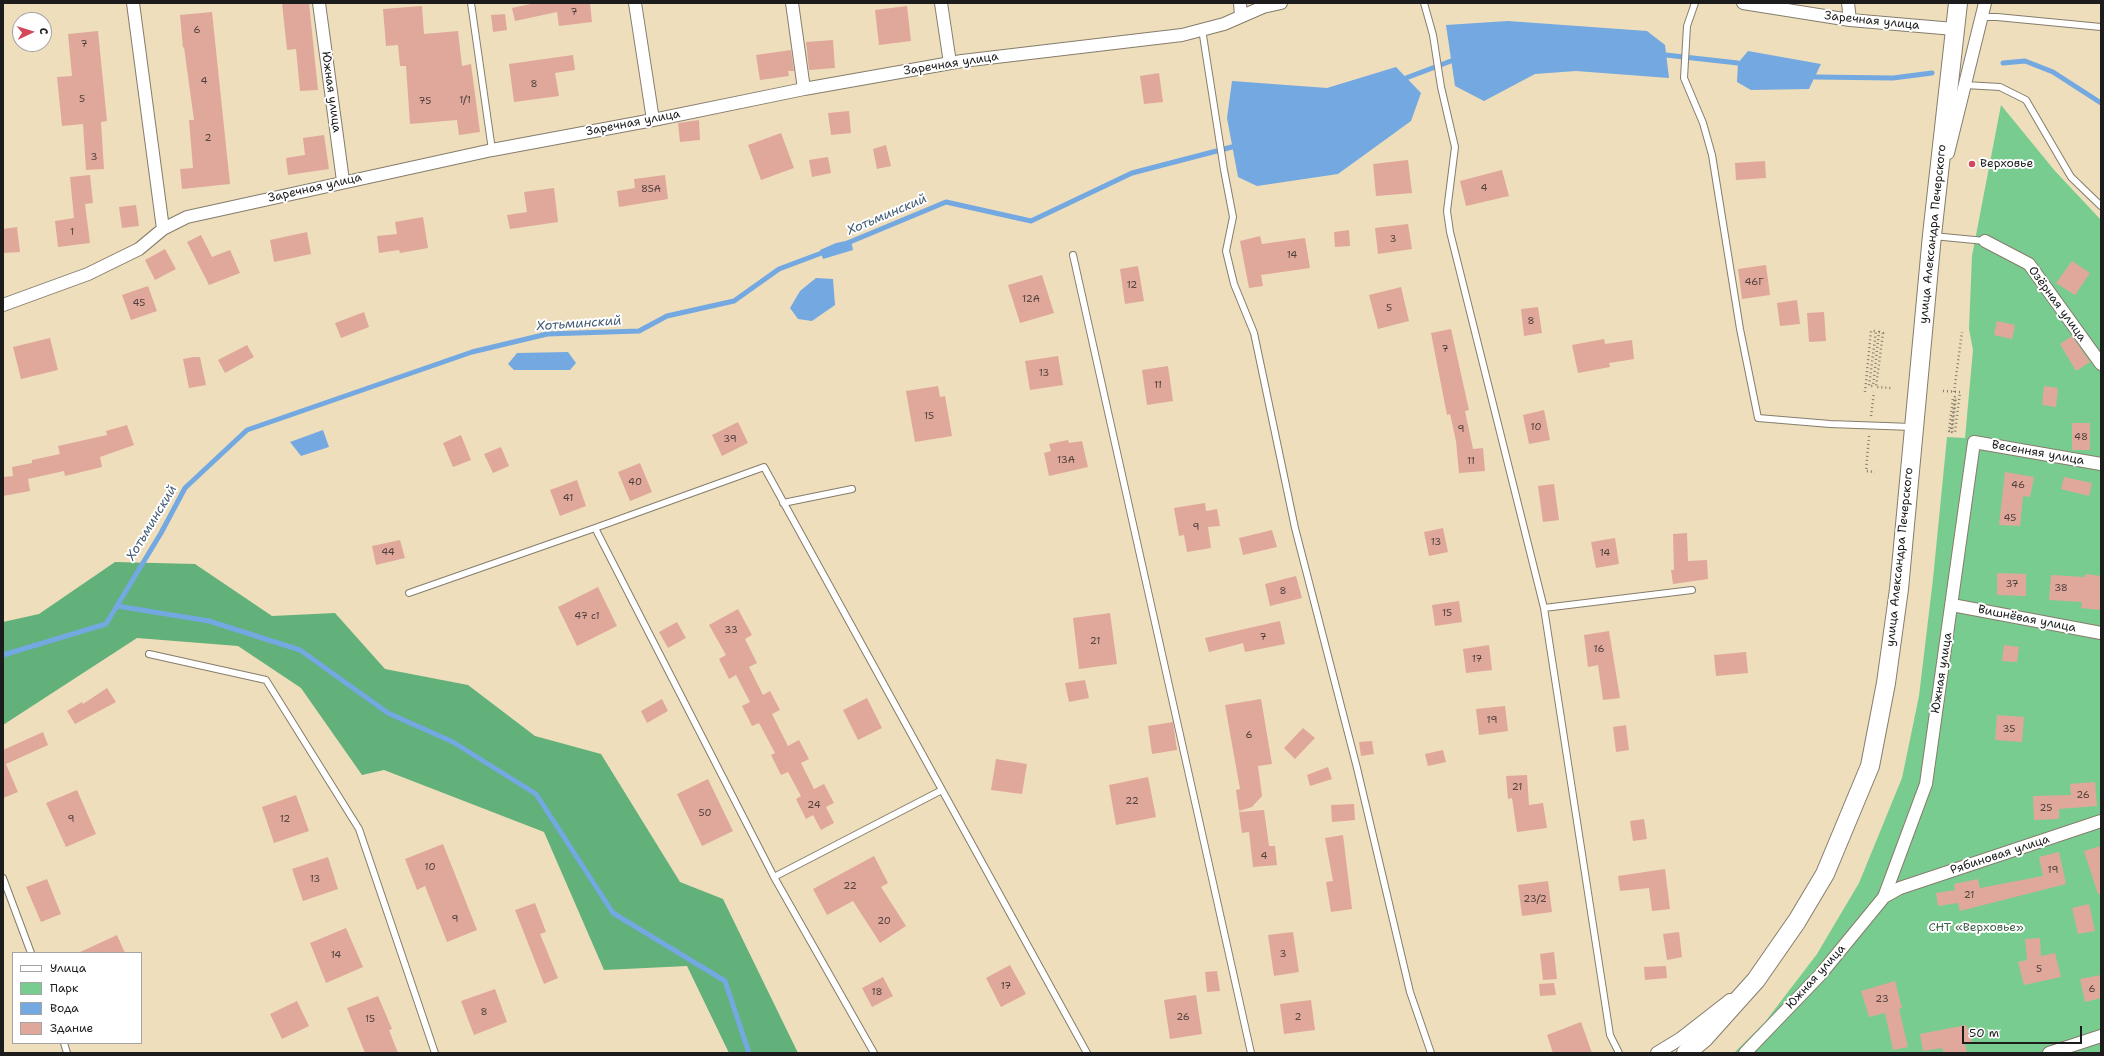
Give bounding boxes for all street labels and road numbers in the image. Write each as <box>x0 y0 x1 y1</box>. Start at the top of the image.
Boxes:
street label: Заречная улица <box>1824 9 1920 33</box>
street label: Заречная улица <box>903 49 999 79</box>
street label: Южная улица <box>318 51 344 133</box>
street label: Заречная улица <box>585 107 681 139</box>
street label: улица Александра Печерского <box>1916 144 1950 324</box>
street label: Заречная улица <box>267 170 363 206</box>
street label: Озёрная улица <box>2025 264 2089 344</box>
street label: Весенняя улица <box>1991 438 2085 468</box>
street label: улица Александра Печерского <box>1883 467 1917 647</box>
street label: Вишнёвая улица <box>1977 602 2077 636</box>
street label: Южная улица <box>1928 632 1956 714</box>
street label: Рябиновая улица <box>1949 832 2051 878</box>
street label: Южная улица <box>1783 942 1849 1012</box>

